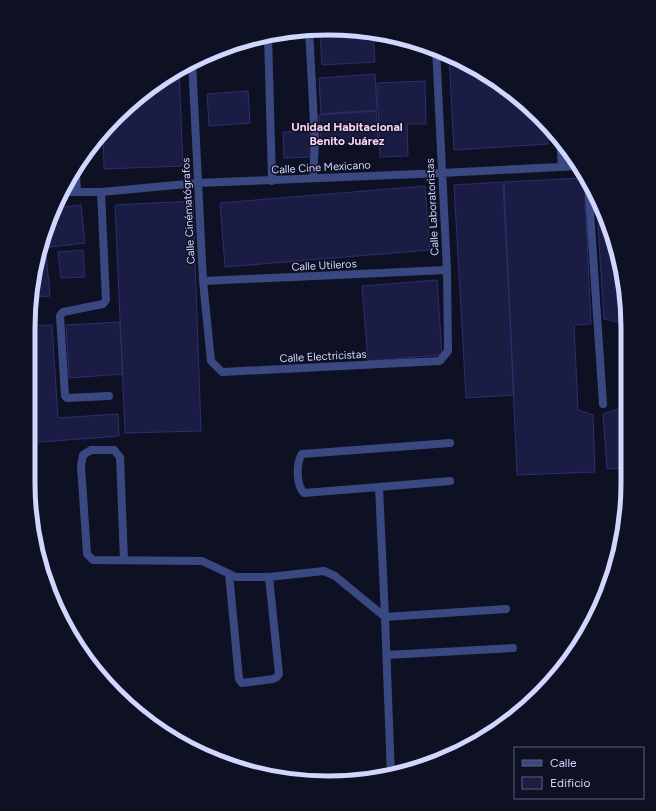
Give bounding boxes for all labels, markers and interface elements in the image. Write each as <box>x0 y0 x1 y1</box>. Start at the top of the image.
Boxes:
district label: Unidad Habitacional Benito Juárez <box>291 120 403 148</box>
street label: Calle Cinématógrafos <box>179 157 198 265</box>
street label: Calle Cine Mexicano <box>271 158 371 177</box>
street label: Calle Laboratoristas <box>423 158 442 256</box>
street label: Calle Utileros <box>291 257 357 274</box>
street label: Calle Electricistas <box>279 348 367 365</box>
legend <box>514 747 644 799</box>
text: Calle <box>550 756 577 770</box>
text: Edificio <box>550 776 590 790</box>

